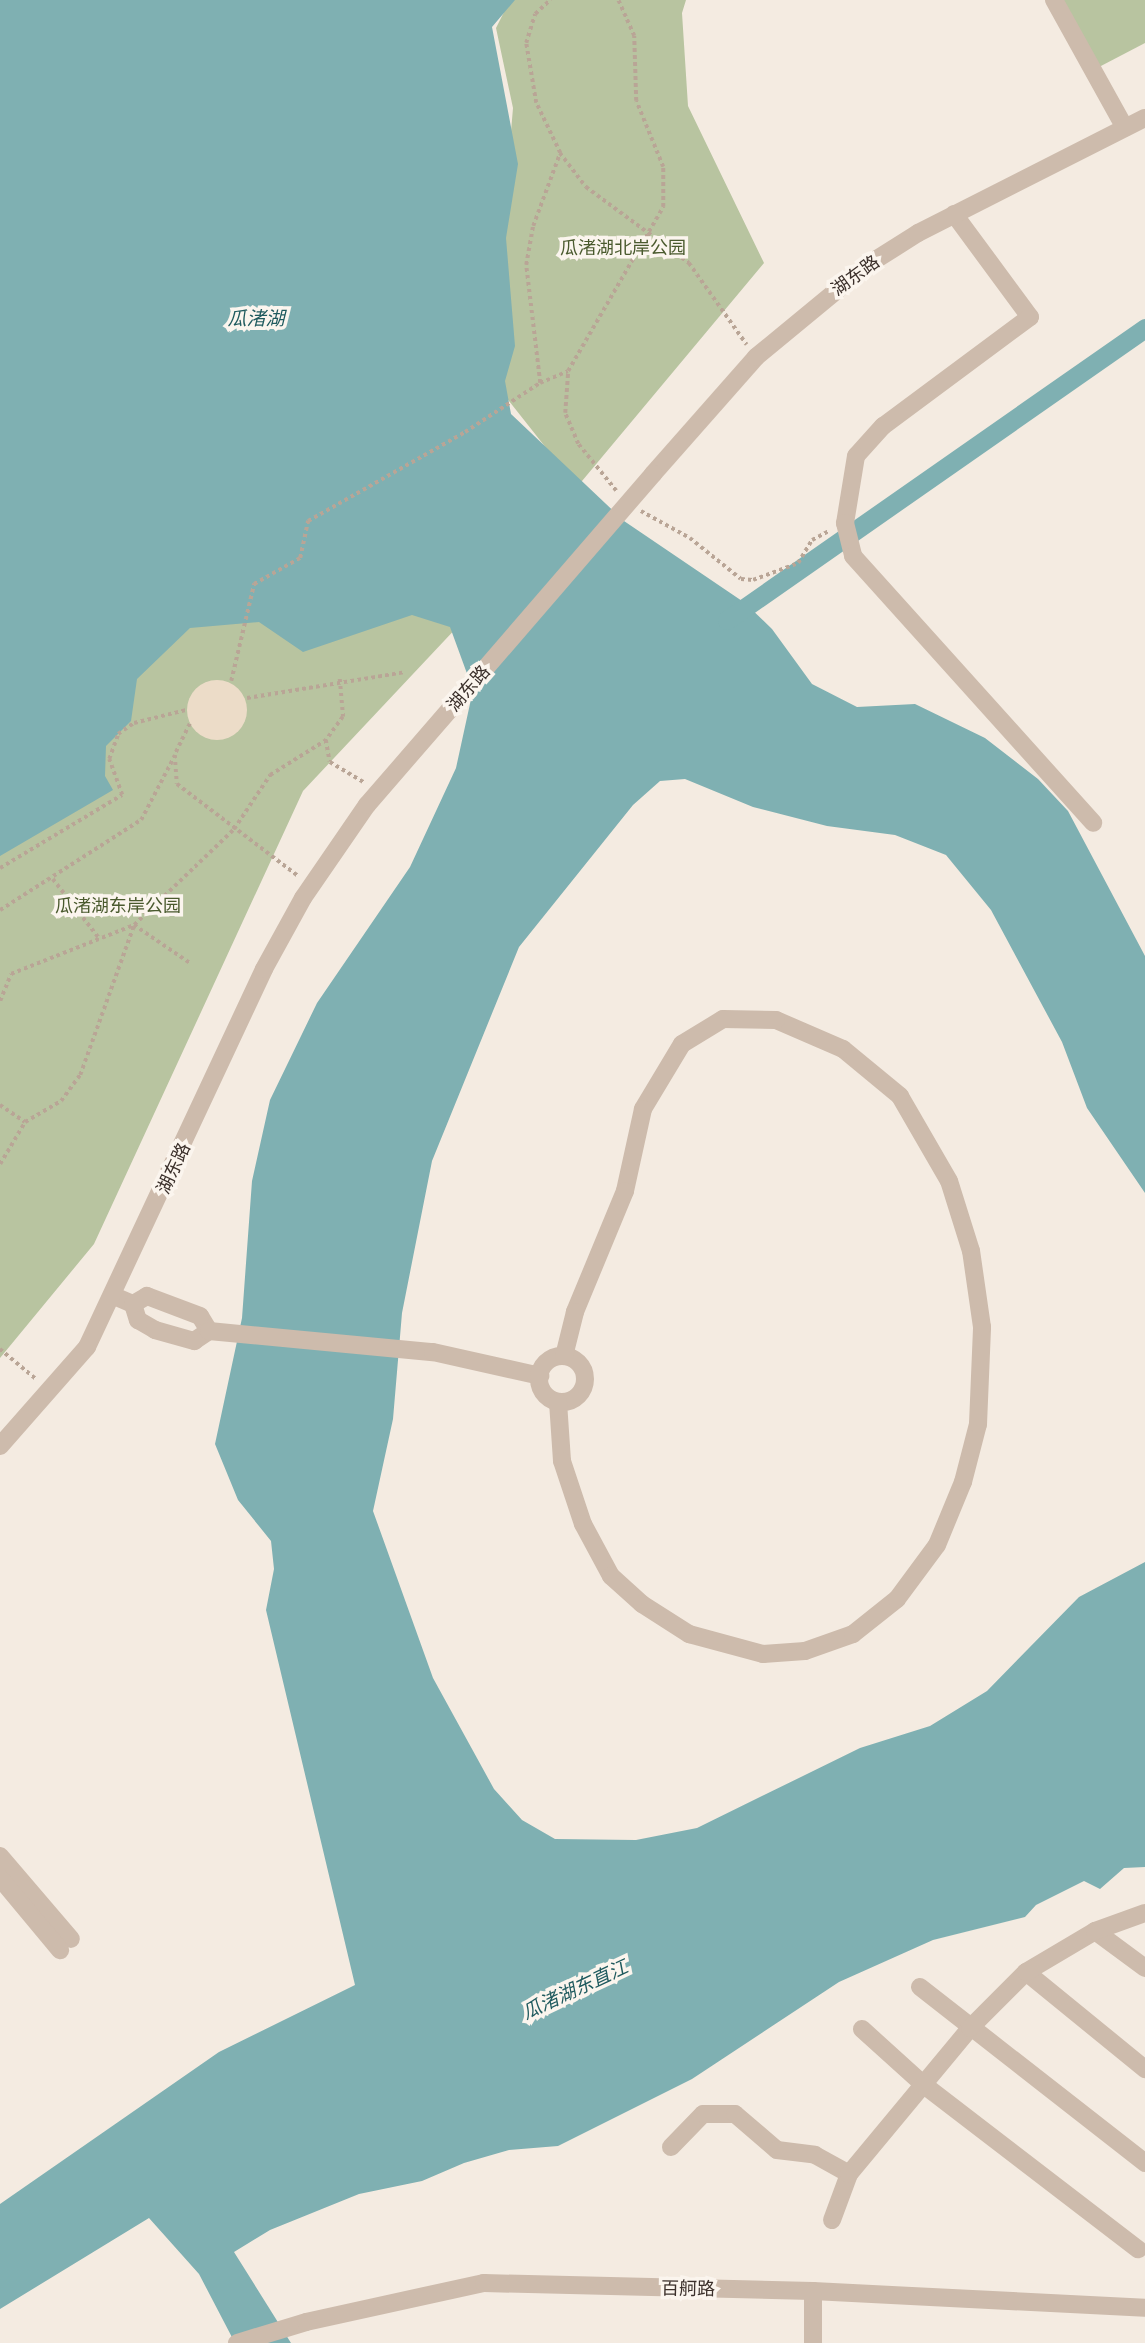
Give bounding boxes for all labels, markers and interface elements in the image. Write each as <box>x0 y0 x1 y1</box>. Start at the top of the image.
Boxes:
park label: 瓜渚湖北岸公园 <box>560 236 686 258</box>
street label: 湖东路 <box>827 250 883 300</box>
water label: 瓜渚湖 <box>228 308 284 330</box>
street label: 湖东路 <box>442 661 494 715</box>
park label: 瓜渚湖东岸公园 <box>55 894 181 916</box>
street label: 湖东路 <box>152 1139 194 1197</box>
water label: 瓜渚湖东直江 <box>519 1956 631 2024</box>
street label: 百舸路 <box>661 2277 715 2299</box>

